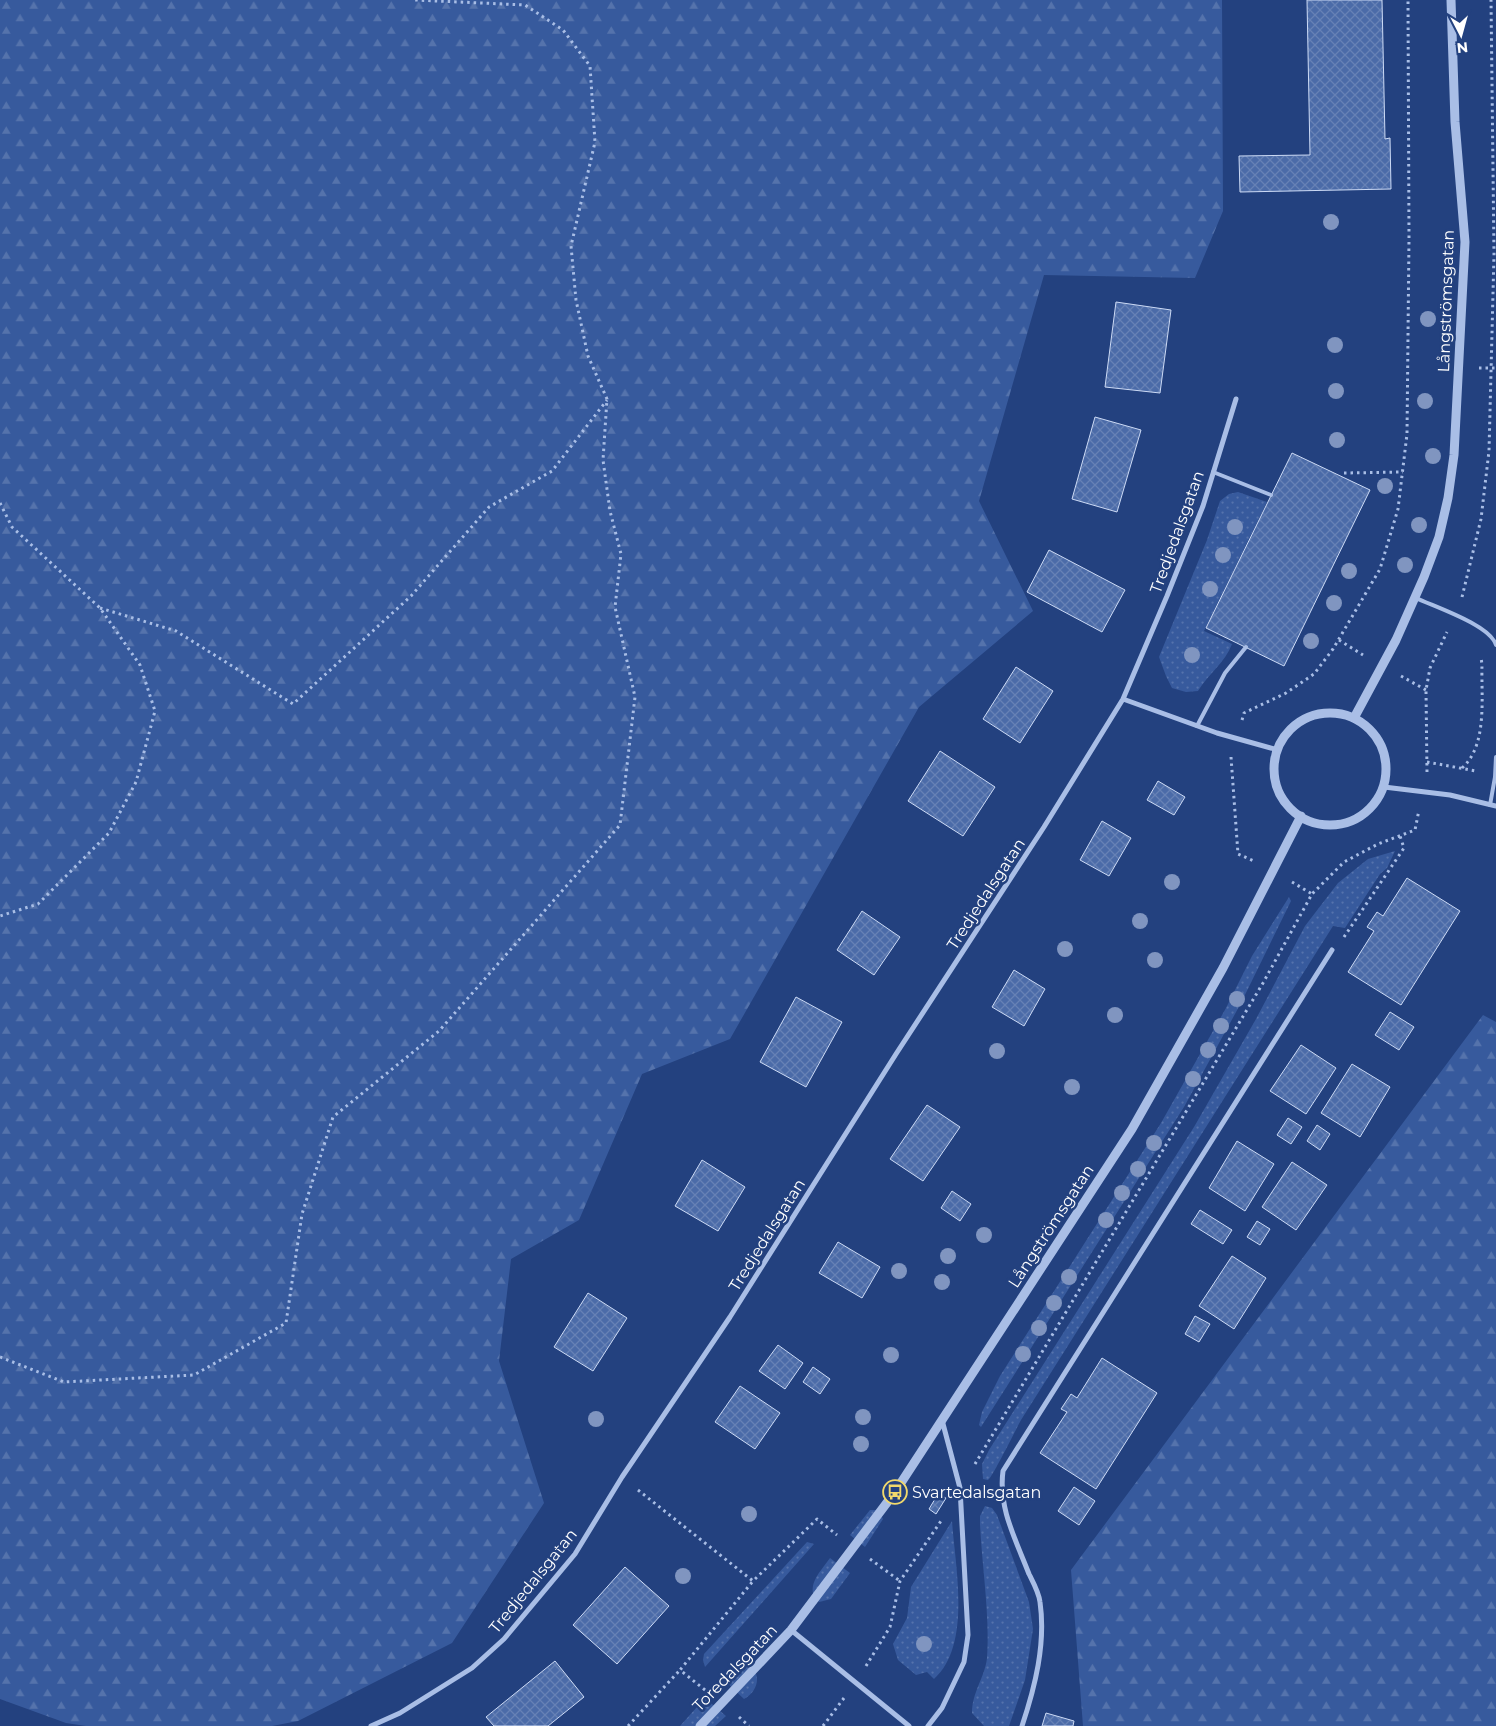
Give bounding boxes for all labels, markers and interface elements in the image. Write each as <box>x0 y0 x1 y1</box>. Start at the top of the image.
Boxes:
north arrow <box>1436 10 1486 60</box>
text: N <box>1456 38 1469 57</box>
street label: Långströmsgatan <box>1434 229 1458 373</box>
street label: Tredjedalsgatan <box>1146 468 1208 596</box>
street label: Tredjedalsgatan <box>943 835 1029 953</box>
street label: Långströmsgatan <box>1004 1161 1098 1291</box>
street label: Tredjedalsgatan <box>725 1175 809 1295</box>
bus stop icon: Svartedalsgatan <box>882 1479 908 1505</box>
place label: Svartedalsgatan <box>912 1483 1041 1502</box>
street label: Tredjedalsgatan <box>485 1525 581 1637</box>
street label: Toredalsgatan <box>689 1621 781 1715</box>

